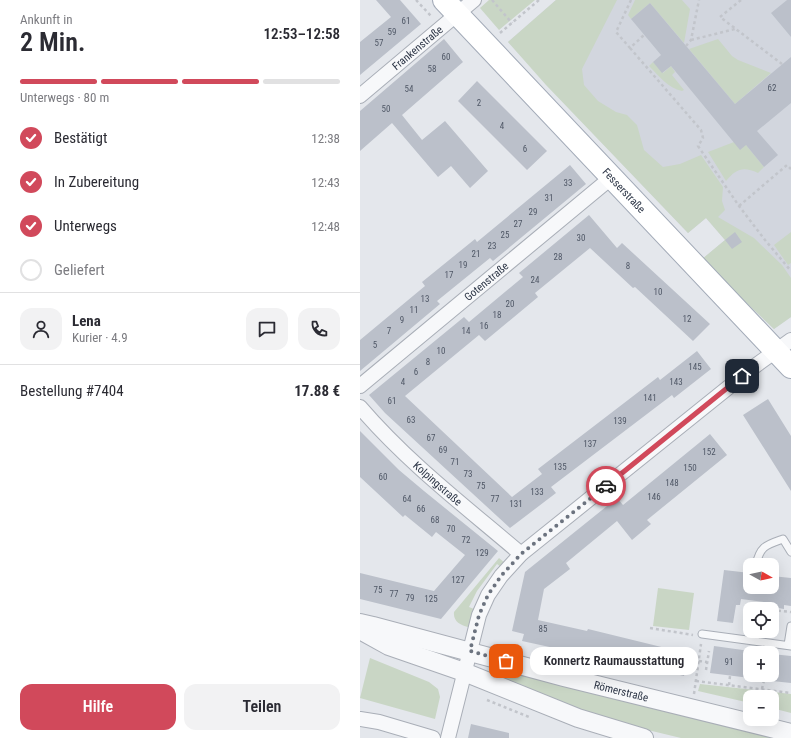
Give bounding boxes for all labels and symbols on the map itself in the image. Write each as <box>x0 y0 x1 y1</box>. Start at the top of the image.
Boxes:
house number: 61 <box>402 16 410 26</box>
street label: Frankenstraße <box>390 23 446 73</box>
house number: 59 <box>388 27 396 37</box>
house number: 57 <box>375 38 384 48</box>
house number: 60 <box>442 52 450 62</box>
house number: 58 <box>428 64 436 74</box>
house number: 62 <box>768 83 777 93</box>
house number: 54 <box>405 84 414 94</box>
house number: 2 <box>477 98 482 108</box>
house number: 50 <box>382 104 390 114</box>
house number: 4 <box>500 121 505 131</box>
house number: 6 <box>523 144 527 154</box>
street label: Fesserstraße <box>599 166 648 216</box>
house number: 33 <box>564 178 572 188</box>
house number: 31 <box>545 193 553 203</box>
house number: 29 <box>529 207 537 217</box>
house number: 27 <box>514 219 523 229</box>
house number: 25 <box>501 230 510 240</box>
house number: 30 <box>577 233 585 243</box>
house number: 23 <box>488 241 496 251</box>
house number: 21 <box>472 249 480 259</box>
house number: 28 <box>554 252 562 262</box>
house number: 19 <box>459 260 467 270</box>
street label: Gotenstraße <box>462 260 511 304</box>
house number: 8 <box>626 261 630 271</box>
house number: 17 <box>445 270 454 280</box>
house number: 24 <box>531 275 540 285</box>
house number: 10 <box>654 287 662 297</box>
house number: 13 <box>421 294 429 304</box>
house number: 20 <box>506 299 514 309</box>
house number: 11 <box>410 305 418 315</box>
house number: 18 <box>493 310 501 320</box>
house number: 12 <box>683 314 692 324</box>
house number: 9 <box>400 315 404 325</box>
house number: 16 <box>480 321 488 331</box>
house number: 7 <box>387 326 392 336</box>
house number: 14 <box>462 326 471 336</box>
house number: 5 <box>373 340 378 350</box>
house number: 10 <box>437 346 445 356</box>
house number: 8 <box>426 357 430 367</box>
pin <box>725 359 759 393</box>
house number: 145 <box>688 362 702 372</box>
house number: 6 <box>414 367 418 377</box>
house number: 4 <box>401 377 406 387</box>
house number: 143 <box>669 377 683 387</box>
house number: 141 <box>643 393 657 403</box>
house number: 61 <box>388 396 396 406</box>
house number: 63 <box>407 415 415 425</box>
house number: 139 <box>613 416 627 426</box>
house number: 67 <box>427 433 436 443</box>
house number: 137 <box>583 439 597 449</box>
house number: 69 <box>439 445 447 455</box>
house number: 152 <box>702 447 716 457</box>
house number: 71 <box>451 457 459 467</box>
street label: Kolpingstraße <box>410 459 464 509</box>
house number: 135 <box>553 462 567 472</box>
house number: 150 <box>683 463 697 473</box>
courier <box>586 466 626 506</box>
house number: 73 <box>464 469 472 479</box>
house number: 60 <box>379 472 387 482</box>
house number: 148 <box>665 478 679 488</box>
house number: 75 <box>477 481 486 491</box>
house number: 133 <box>530 487 544 497</box>
house number: 146 <box>647 492 661 502</box>
house number: 64 <box>403 494 412 504</box>
house number: 77 <box>491 494 500 504</box>
house number: 131 <box>509 499 523 509</box>
house number: 66 <box>417 504 425 514</box>
house number: 68 <box>431 515 439 525</box>
house number: 70 <box>447 524 455 534</box>
house number: 72 <box>462 535 471 545</box>
house number: 129 <box>475 548 489 558</box>
north arrow <box>743 558 779 594</box>
house number: 127 <box>451 575 465 585</box>
house number: 75 <box>374 585 383 595</box>
house number: 77 <box>390 589 399 599</box>
house number: 79 <box>406 593 414 603</box>
house number: 125 <box>424 594 438 604</box>
house number: 85 <box>539 624 548 634</box>
pin <box>489 644 523 678</box>
callout: Konnertz Raumausstattung <box>530 647 698 675</box>
house number: 91 <box>725 657 733 667</box>
street label: Römerstraße <box>592 679 650 705</box>

